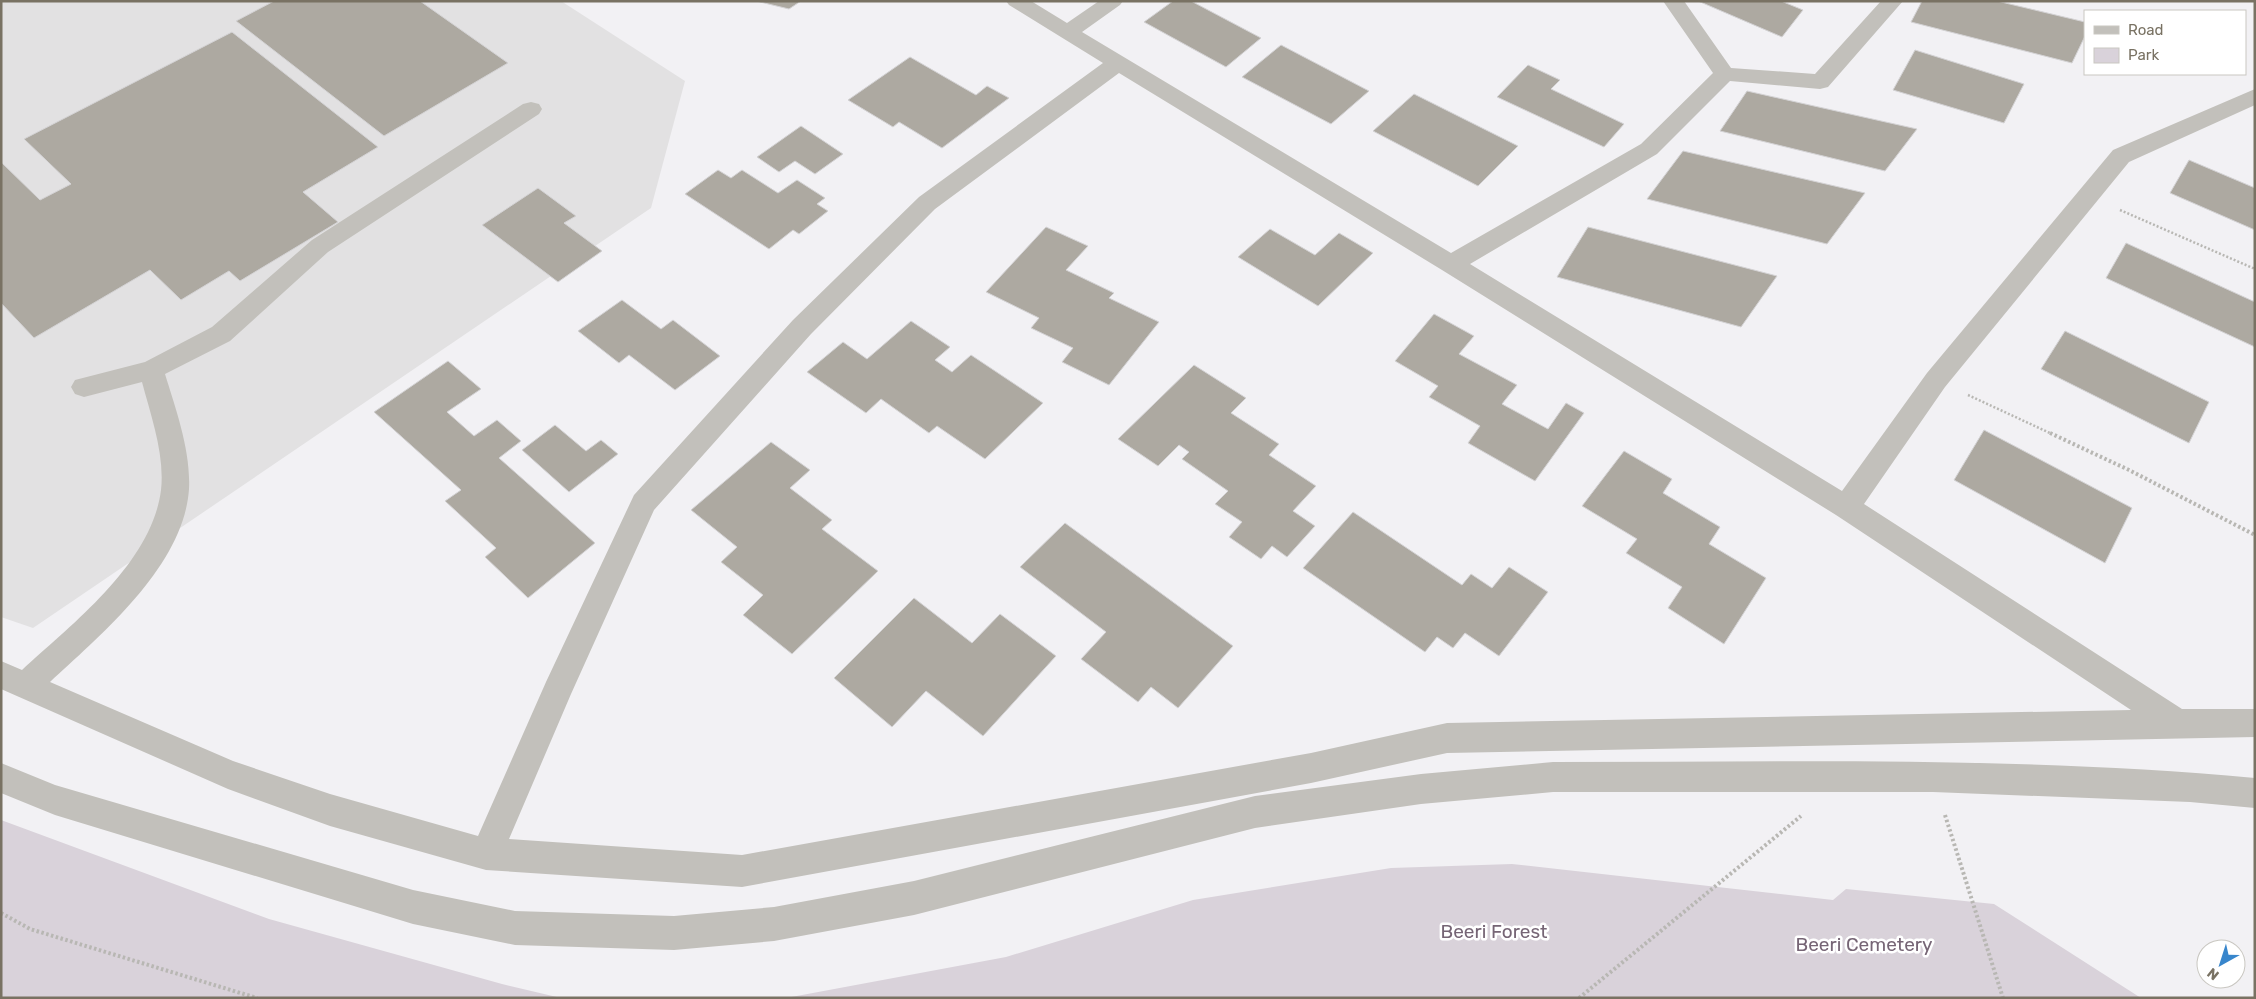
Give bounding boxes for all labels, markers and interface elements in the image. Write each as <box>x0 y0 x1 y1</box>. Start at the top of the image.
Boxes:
legend <box>2084 10 2246 75</box>
text: Road <box>2128 21 2164 39</box>
text: Park <box>2128 46 2159 64</box>
park label: Beeri Forest <box>1440 920 1548 943</box>
park label: Beeri Cemetery <box>1796 933 1933 956</box>
north arrow <box>2196 939 2246 989</box>
text: N <box>2204 964 2222 983</box>

